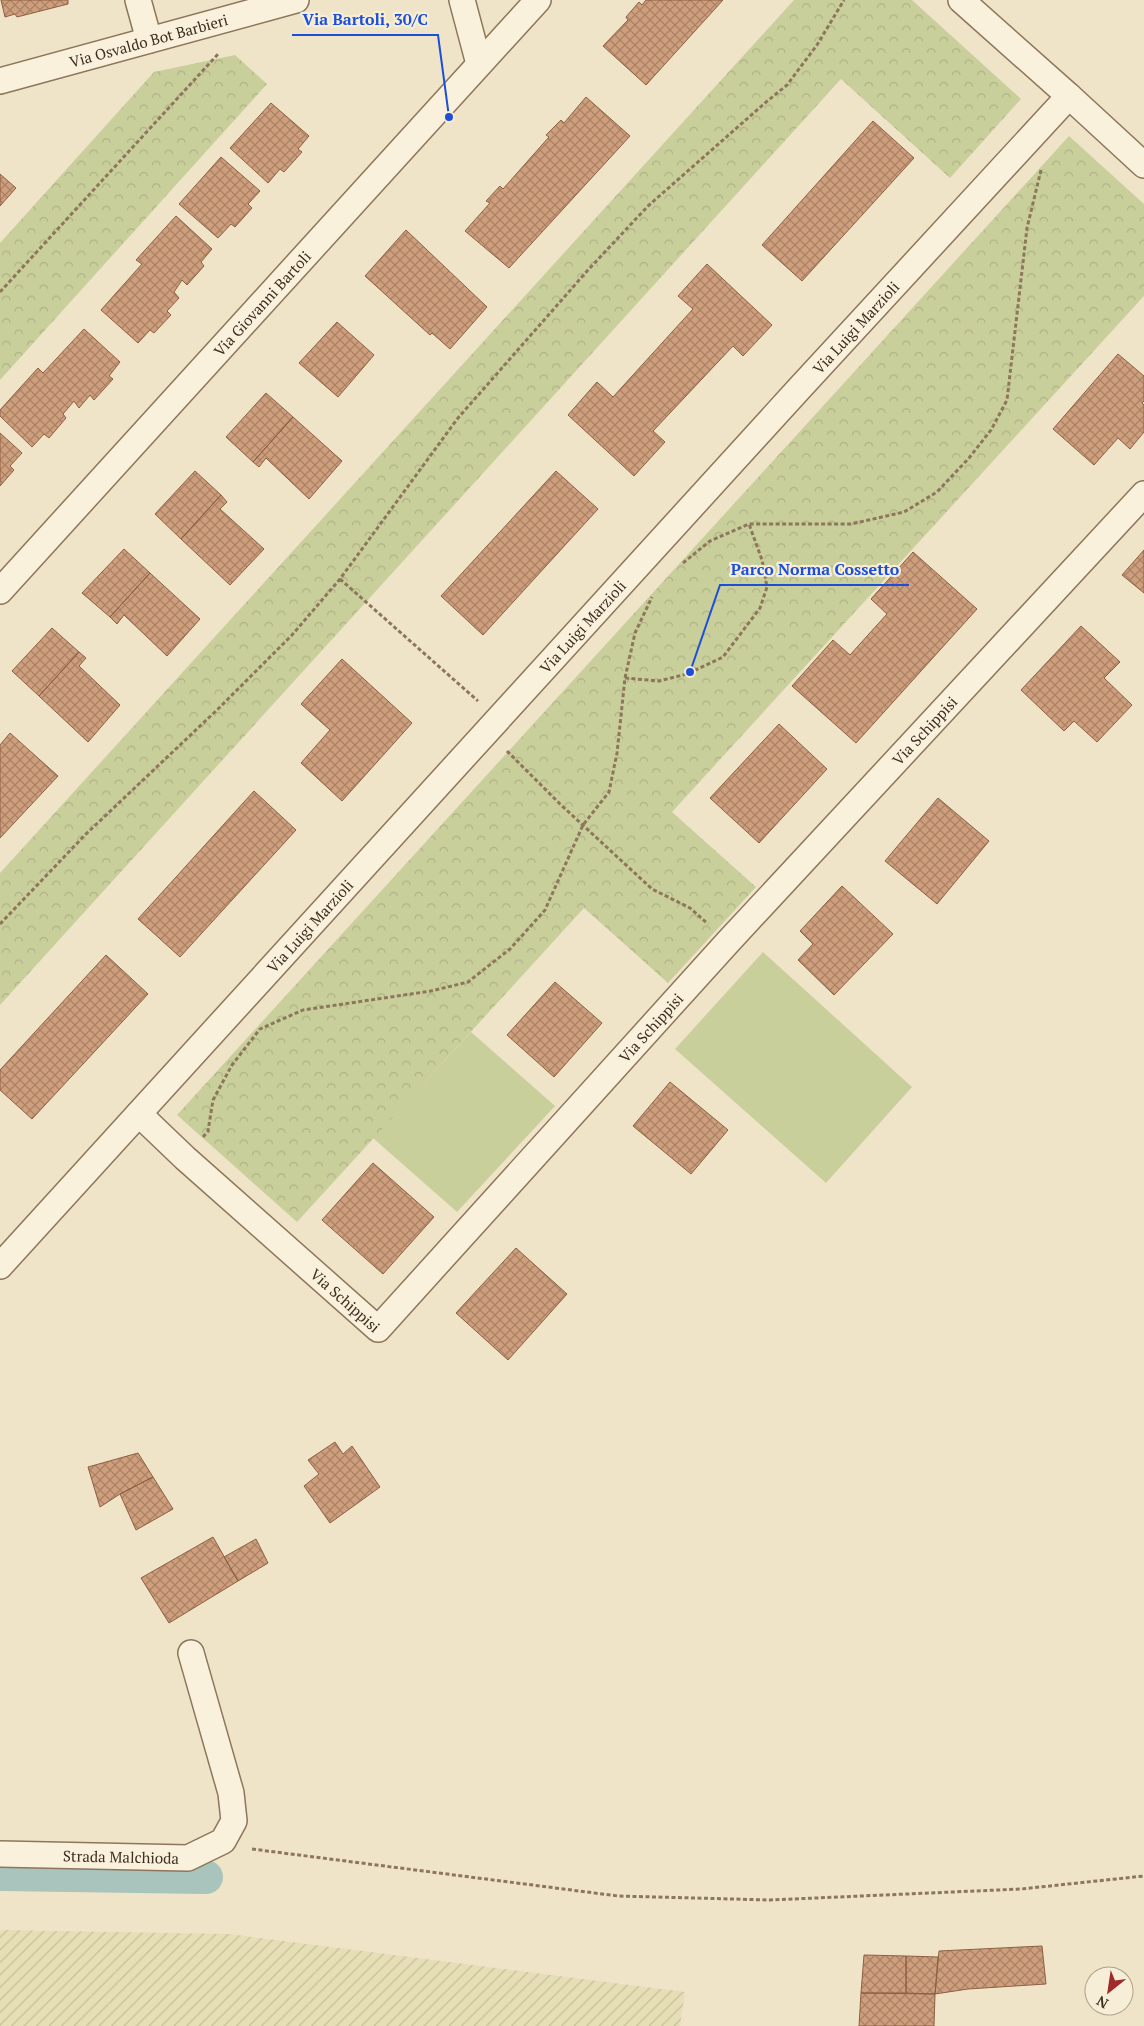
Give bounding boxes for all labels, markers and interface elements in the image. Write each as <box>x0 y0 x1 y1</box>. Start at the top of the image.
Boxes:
callout: Via Bartoli, 30/C <box>292 4 438 35</box>
text: Via Bartoli, 30/C <box>302 8 428 30</box>
street label: Via Osvaldo Bot Barbieri <box>67 9 230 72</box>
street label: Via Giovanni Bartoli <box>209 246 315 360</box>
street label: Via Luigi Marzioli <box>808 277 903 378</box>
callout: Parco Norma Cossetto <box>720 554 909 585</box>
text: Parco Norma Cossetto <box>731 558 900 580</box>
street label: Via Luigi Marzioli <box>535 576 630 677</box>
street label: Via Schippisi <box>888 692 961 769</box>
street label: Via Luigi Marzioli <box>262 875 357 977</box>
street label: Via Schippisi <box>614 989 687 1066</box>
street label: Via Schippisi <box>306 1264 385 1336</box>
street label: Strada Malchioda <box>63 1845 180 1868</box>
north arrow <box>1084 1966 1134 2016</box>
text: N <box>1093 1992 1112 2014</box>

